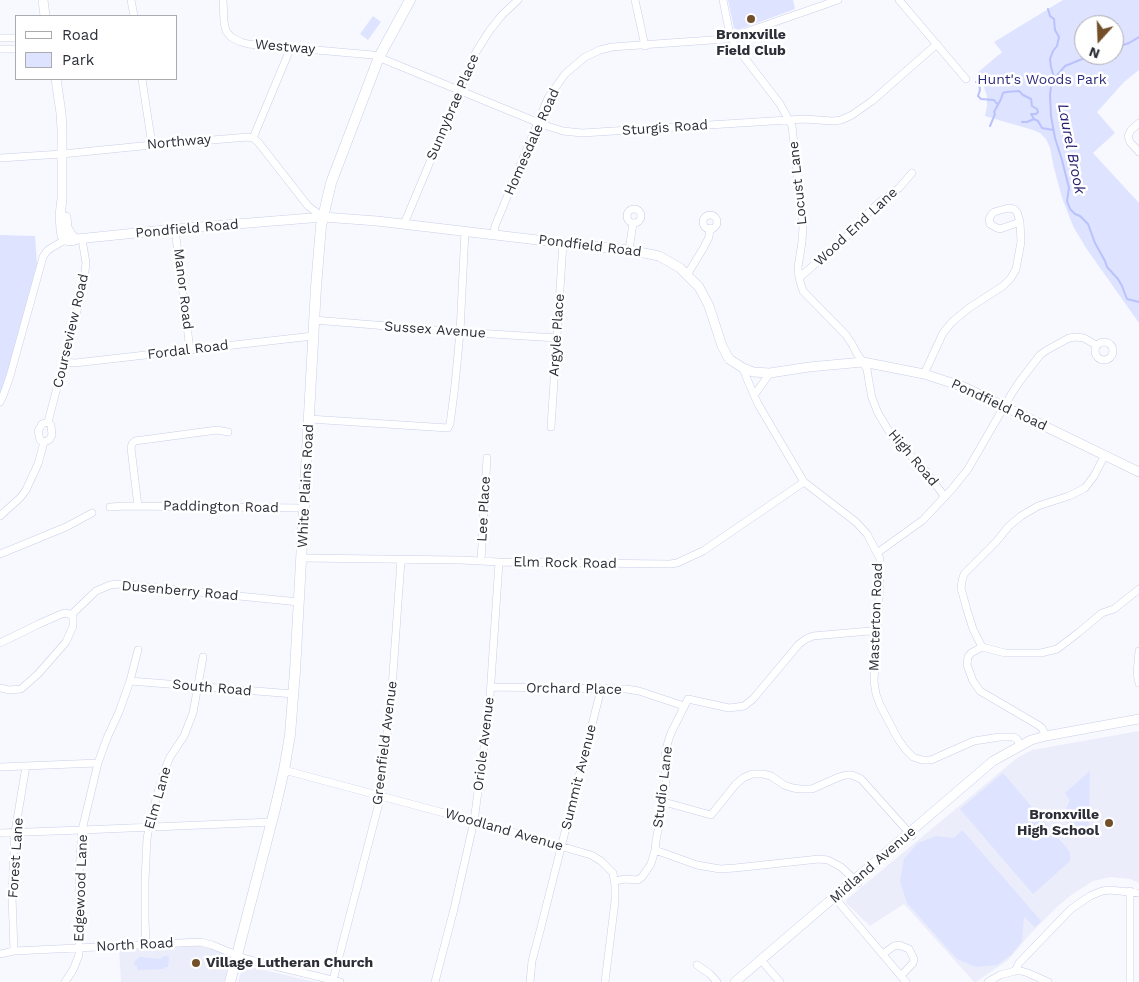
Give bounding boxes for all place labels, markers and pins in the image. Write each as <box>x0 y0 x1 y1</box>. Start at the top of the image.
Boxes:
marker: Bronxville Field Club <box>745 13 757 25</box>
place label: Bronxville Field Club <box>716 27 786 59</box>
place label: Bronxville High School <box>1017 807 1099 840</box>
marker: Bronxville High School <box>1103 817 1115 829</box>
place label: Village Lutheran Church <box>206 955 373 971</box>
marker: Village Lutheran Church <box>190 957 202 969</box>

